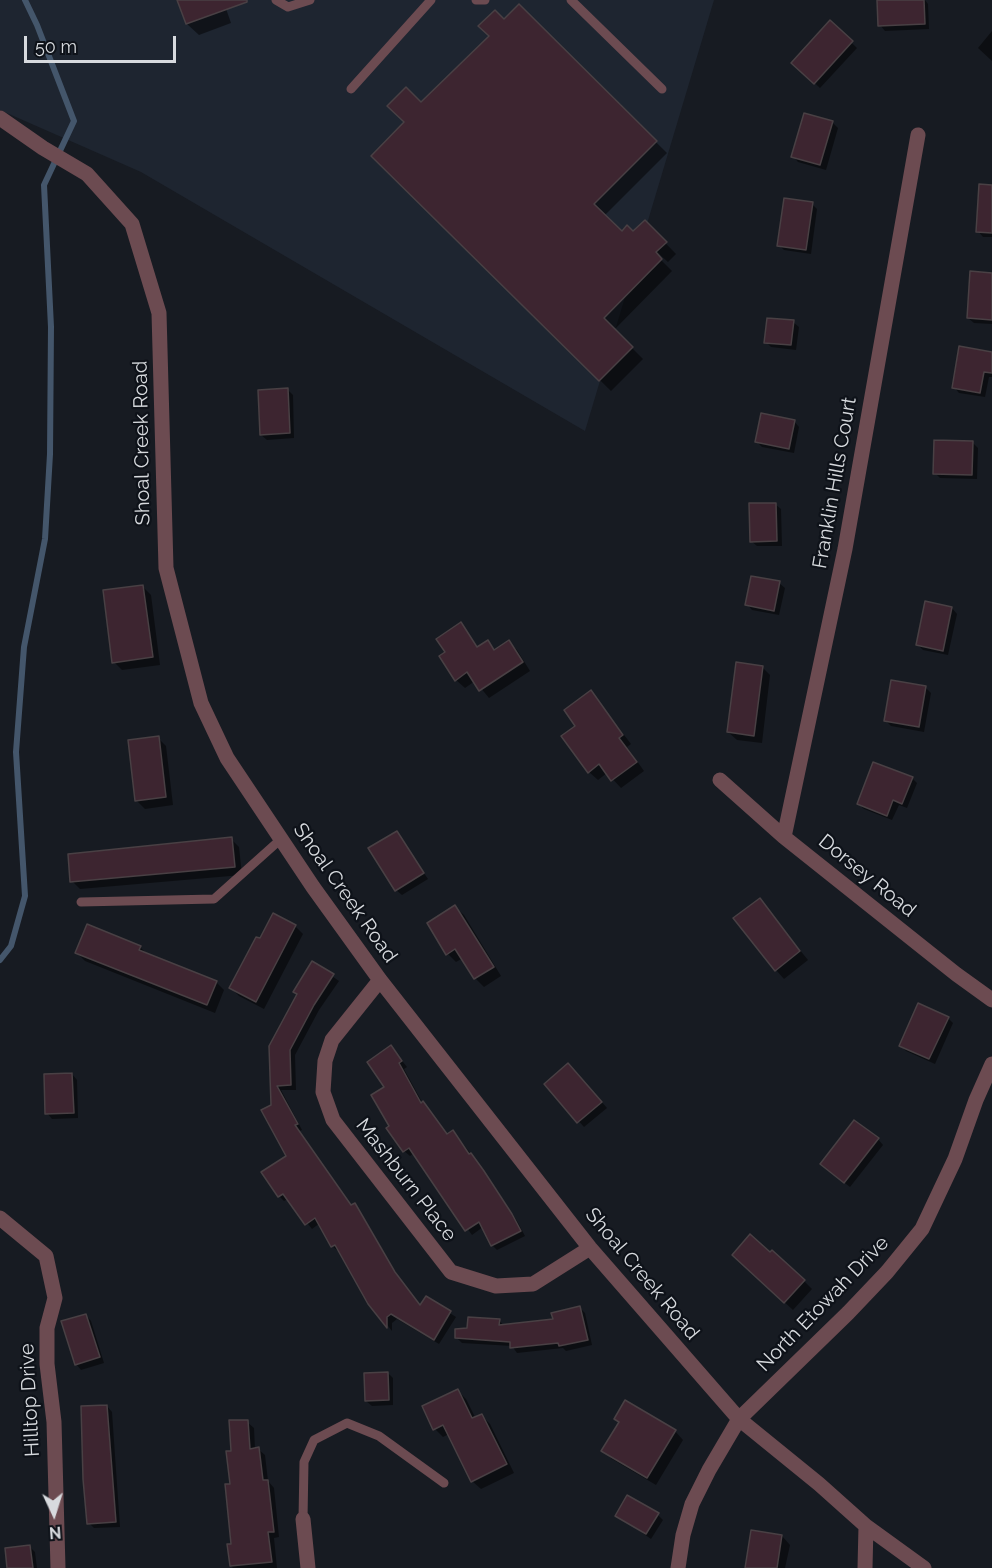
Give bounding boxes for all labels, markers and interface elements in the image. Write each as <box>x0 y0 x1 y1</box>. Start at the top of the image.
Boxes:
scale bar <box>27 24 178 62</box>
text: 50 m <box>35 36 77 57</box>
street label: Shoal Creek Road <box>129 360 155 526</box>
street label: Franklin Hills Court <box>808 395 862 571</box>
street label: Shoal Creek Road <box>288 819 402 967</box>
street label: Dorsey Road <box>814 829 920 923</box>
street label: Mashburn Place <box>351 1114 461 1246</box>
street label: Shoal Creek Road <box>580 1203 704 1345</box>
street label: North Etowah Drive <box>752 1231 894 1377</box>
street label: Hilltop Drive <box>15 1343 45 1457</box>
north arrow <box>24 1484 84 1544</box>
text: N <box>49 1523 62 1542</box>

